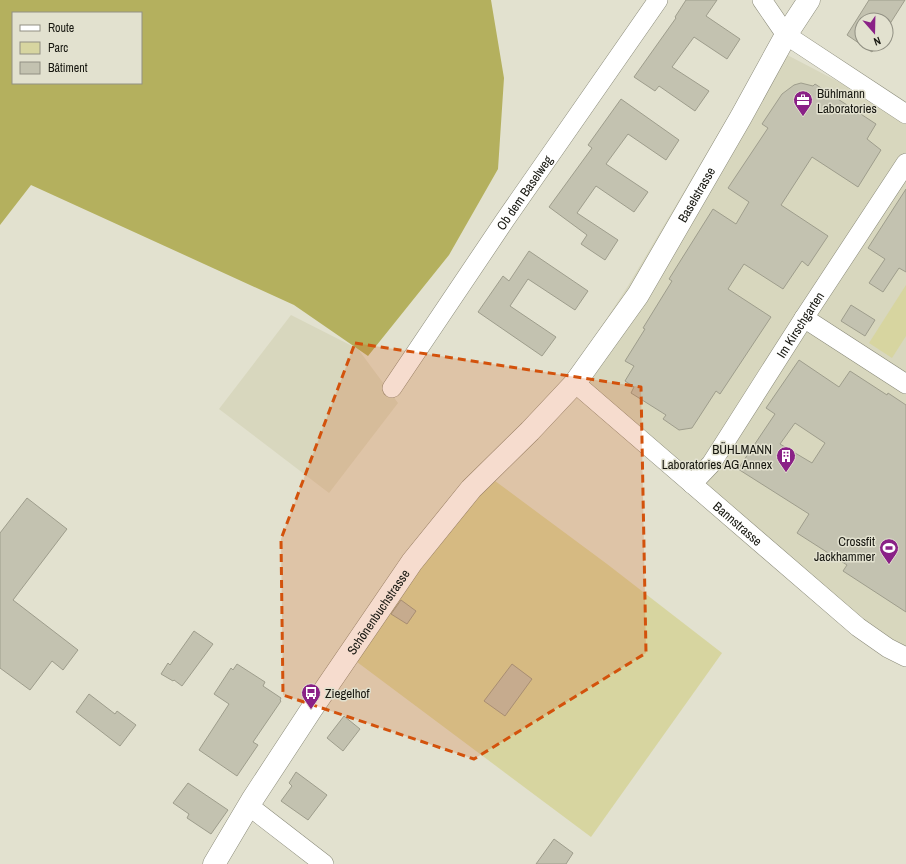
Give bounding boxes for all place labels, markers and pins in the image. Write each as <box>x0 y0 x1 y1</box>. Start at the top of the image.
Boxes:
place label: Bühlmann Laboratories <box>817 85 877 117</box>
office icon: Bühlmann Laboratories <box>792 89 814 117</box>
place label: BÜHLMANN Laboratories AG Annex <box>662 441 773 473</box>
building icon: BÜHLMANN Laboratories AG Annex <box>775 445 797 473</box>
place label: Crossfit Jackhammer <box>814 533 875 565</box>
sports icon: Crossfit Jackhammer <box>878 537 900 565</box>
bus stop icon: Ziegelhof <box>300 682 322 710</box>
place label: Ziegelhof <box>325 685 369 702</box>

